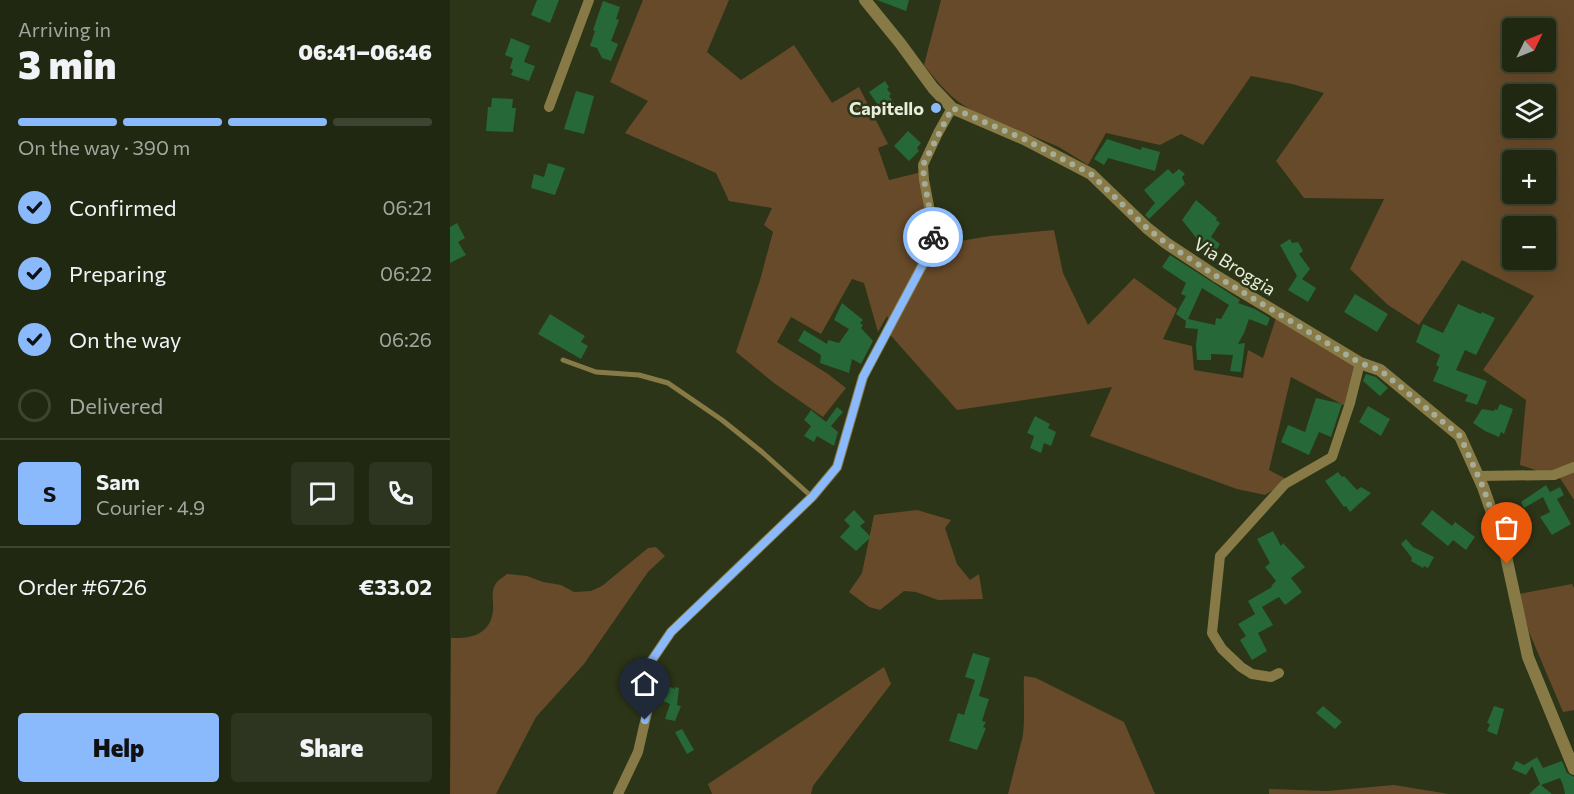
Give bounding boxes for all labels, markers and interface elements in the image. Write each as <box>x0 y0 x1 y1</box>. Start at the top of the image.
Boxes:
text: Arriving in <box>18 17 111 41</box>
north arrow <box>1502 18 1556 72</box>
map controls <box>1502 18 1556 270</box>
text: 06:41–06:46 <box>298 38 432 65</box>
text: 3 min <box>18 39 116 87</box>
button: layers <box>1502 84 1556 138</box>
place label: Capitello <box>849 97 924 119</box>
marker: Capitello <box>929 101 943 115</box>
text: On the way · 390 m <box>18 135 190 159</box>
button: + <box>1502 150 1556 204</box>
icon: check <box>18 191 51 224</box>
text: Confirmed <box>69 194 176 221</box>
text: 06:21 <box>382 195 432 219</box>
courier <box>903 207 963 267</box>
button: − <box>1502 216 1556 270</box>
icon: bike <box>917 221 950 254</box>
street label: Via Broggia <box>1190 232 1280 300</box>
icon: check <box>18 257 51 290</box>
text: Preparing <box>69 260 166 287</box>
text: 06:22 <box>380 261 432 285</box>
icon: check <box>18 323 51 356</box>
text: On the way <box>69 326 181 353</box>
text: 06:26 <box>379 327 432 351</box>
text: Delivered <box>69 392 163 419</box>
button: chat <box>291 462 354 525</box>
button: phone <box>369 462 432 525</box>
text: Sam <box>96 468 140 495</box>
text: S <box>43 480 56 507</box>
text: Courier · 4.9 <box>96 495 205 519</box>
pin <box>1481 502 1532 564</box>
icon: bag <box>1490 511 1523 544</box>
text: Order #6726 <box>18 573 147 600</box>
text: €33.02 <box>359 573 432 600</box>
pin <box>619 658 670 720</box>
icon: home <box>628 667 661 700</box>
button: Help <box>18 713 219 782</box>
button: Share <box>231 713 432 782</box>

